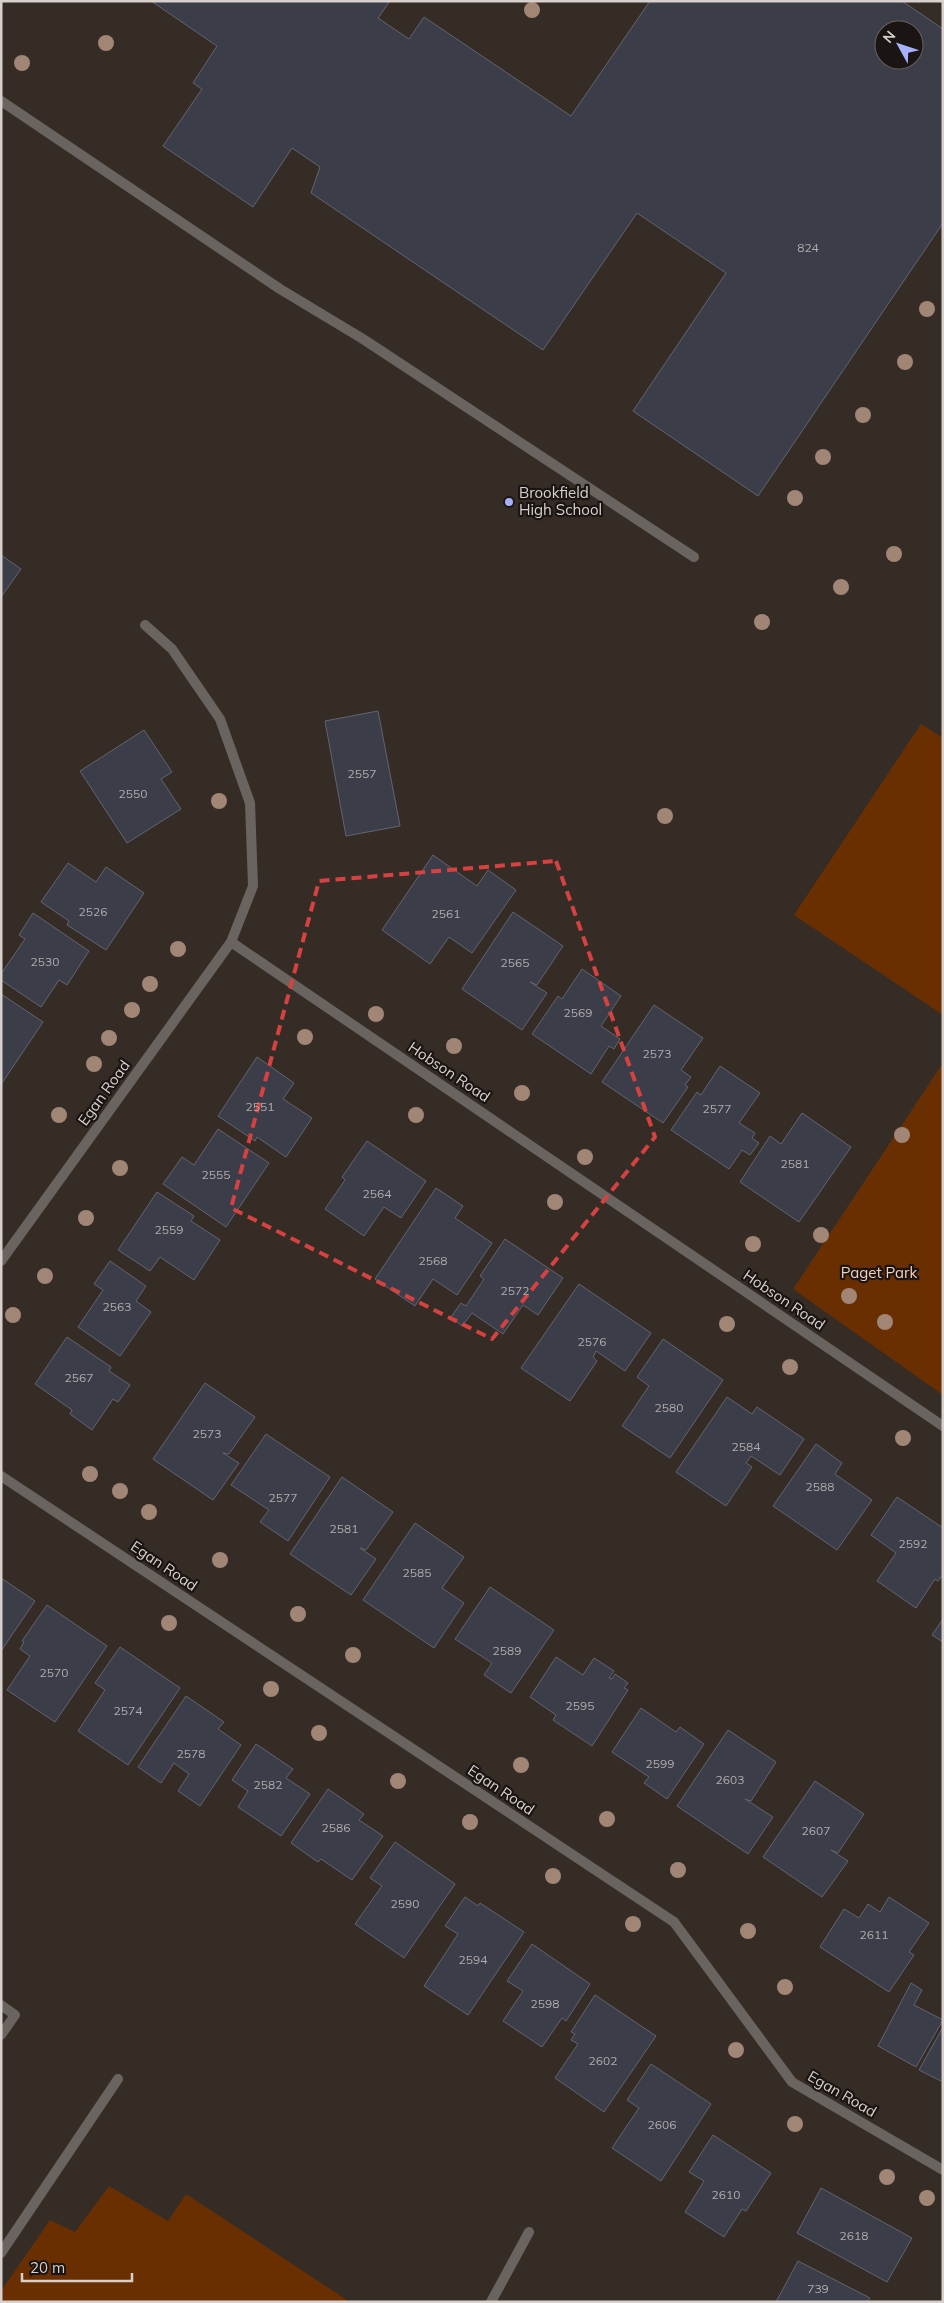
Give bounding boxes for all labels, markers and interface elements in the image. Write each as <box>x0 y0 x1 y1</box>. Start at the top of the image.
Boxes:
north arrow <box>874 20 924 70</box>
text: N <box>879 27 899 46</box>
house number: 824 <box>797 240 819 255</box>
place label: Brookfield High School <box>519 483 602 519</box>
marker: Brookfield High School <box>503 496 515 508</box>
house number: 2557 <box>348 766 376 781</box>
house number: 2550 <box>119 786 147 801</box>
house number: 2526 <box>79 904 107 919</box>
house number: 2561 <box>432 906 460 921</box>
house number: 2530 <box>31 954 59 969</box>
house number: 2565 <box>501 955 529 970</box>
house number: 2569 <box>564 1005 592 1020</box>
street label: Hobson Road <box>405 1037 494 1106</box>
house number: 2573 <box>643 1046 671 1061</box>
street label: Egan Road <box>73 1056 134 1129</box>
house number: 2551 <box>246 1099 274 1114</box>
house number: 2577 <box>703 1101 731 1116</box>
house number: 2581 <box>781 1156 809 1171</box>
house number: 2555 <box>202 1167 230 1182</box>
house number: 2564 <box>363 1186 391 1201</box>
house number: 2559 <box>155 1222 183 1237</box>
house number: 2568 <box>419 1253 447 1268</box>
park label: Paget Park <box>841 1263 917 1282</box>
street label: Hobson Road <box>740 1265 829 1334</box>
house number: 2572 <box>501 1283 529 1298</box>
house number: 2563 <box>103 1299 131 1314</box>
house number: 2576 <box>578 1334 606 1349</box>
house number: 2567 <box>65 1370 93 1385</box>
house number: 2580 <box>655 1400 683 1415</box>
house number: 2573 <box>193 1426 221 1441</box>
house number: 2584 <box>732 1439 760 1454</box>
house number: 2588 <box>806 1479 834 1494</box>
house number: 2577 <box>269 1490 297 1505</box>
house number: 2581 <box>330 1521 358 1536</box>
street label: Egan Road <box>127 1536 201 1595</box>
house number: 2592 <box>899 1536 927 1551</box>
house number: 2585 <box>403 1565 431 1580</box>
house number: 2589 <box>493 1643 521 1658</box>
house number: 2570 <box>40 1665 68 1680</box>
house number: 2595 <box>566 1698 594 1713</box>
house number: 2574 <box>114 1703 142 1718</box>
house number: 2578 <box>177 1746 205 1761</box>
house number: 2599 <box>646 1756 674 1771</box>
street label: Egan Road <box>464 1760 538 1819</box>
house number: 2603 <box>716 1772 744 1787</box>
house number: 2582 <box>254 1777 282 1792</box>
house number: 2586 <box>322 1820 350 1835</box>
house number: 2607 <box>802 1823 830 1838</box>
house number: 2590 <box>391 1896 419 1911</box>
house number: 2611 <box>860 1927 888 1942</box>
house number: 2594 <box>459 1952 487 1967</box>
house number: 2598 <box>531 1996 559 2011</box>
house number: 2602 <box>589 2053 617 2068</box>
street label: Egan Road <box>804 2066 880 2121</box>
house number: 2606 <box>648 2117 676 2132</box>
house number: 2610 <box>712 2187 740 2202</box>
house number: 2618 <box>840 2228 868 2243</box>
scale bar <box>22 2250 132 2282</box>
text: 20 m <box>30 2258 65 2277</box>
house number: 739 <box>807 2281 829 2296</box>

